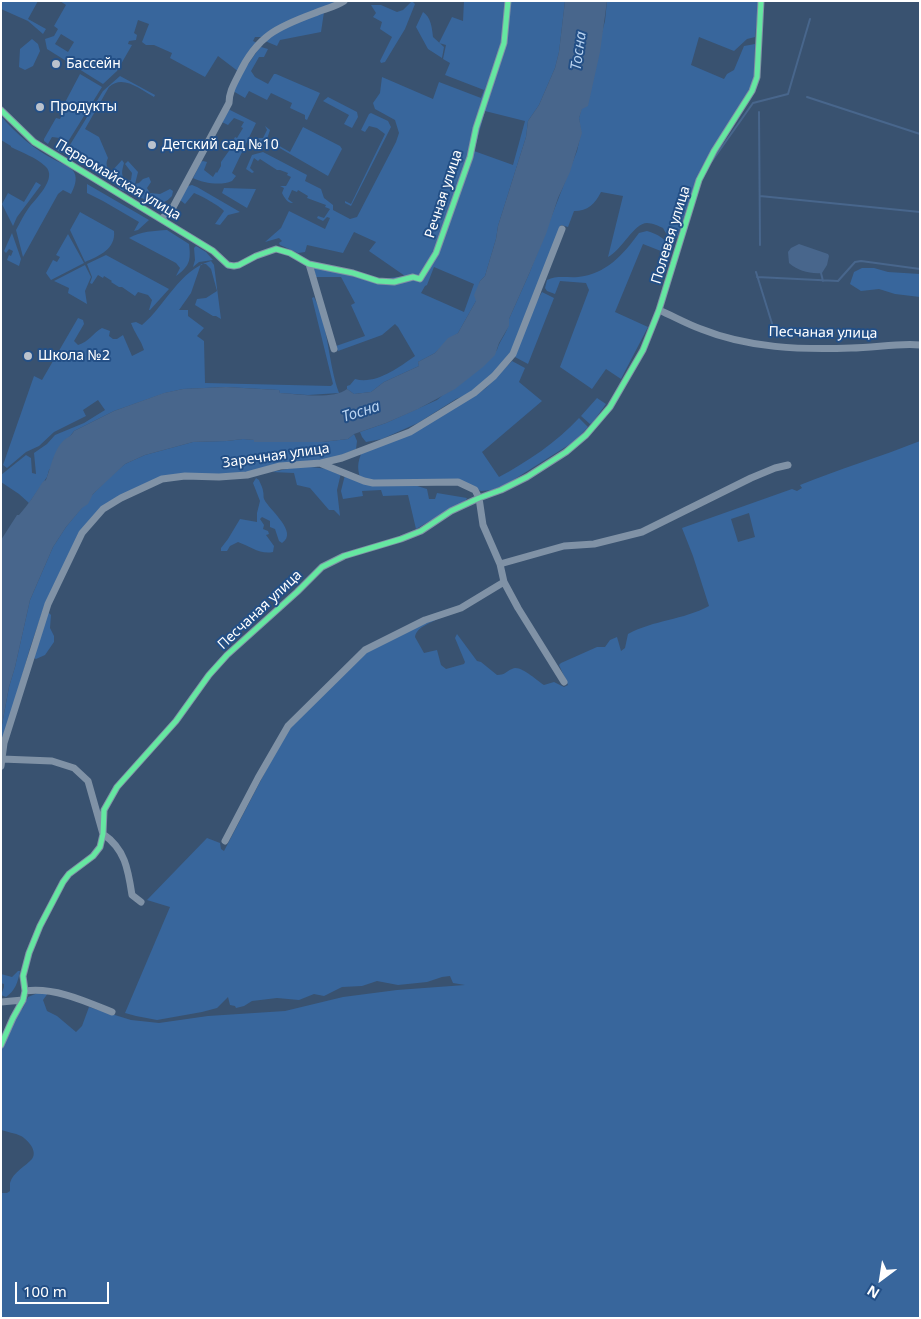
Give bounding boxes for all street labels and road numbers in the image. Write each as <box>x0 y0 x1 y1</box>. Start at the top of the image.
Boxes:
street label: Первомайская улица <box>52 136 184 224</box>
street label: Речная улица <box>422 148 466 240</box>
street label: Полевая улица <box>648 184 694 286</box>
street label: Песчаная улица <box>769 324 877 342</box>
street label: Заречная улица <box>221 440 331 472</box>
street label: Песчаная улица <box>215 567 305 653</box>

